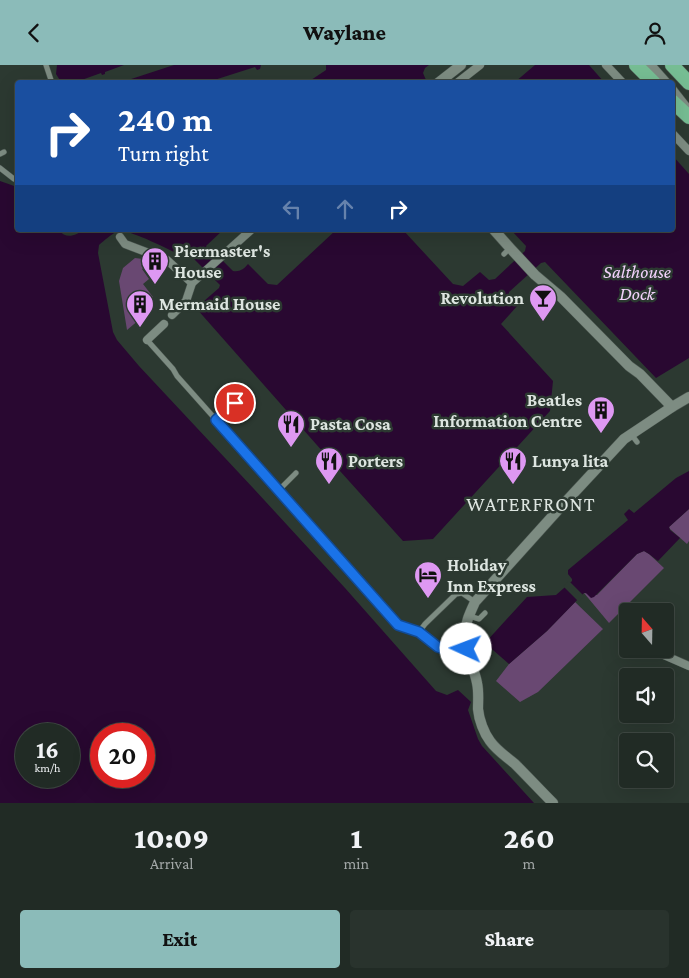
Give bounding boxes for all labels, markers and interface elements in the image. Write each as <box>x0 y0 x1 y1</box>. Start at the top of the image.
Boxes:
icon: back <box>20 19 48 47</box>
icon: person <box>641 19 669 47</box>
text: Waylane <box>303 20 386 45</box>
icon: right <box>35 100 100 165</box>
text: 240 m <box>118 100 212 139</box>
text: Turn right <box>118 141 209 166</box>
icon: left <box>278 195 306 223</box>
icon: ahead <box>331 195 359 223</box>
icon: right <box>384 195 412 223</box>
place label: Piermaster's House <box>174 241 270 282</box>
building icon: Piermaster's House <box>140 246 170 285</box>
water label: Salthouse Dock <box>603 261 671 304</box>
bar icon: Revolution <box>528 283 558 322</box>
place label: Revolution <box>440 288 525 308</box>
building icon: Mermaid House <box>125 289 155 328</box>
place label: Mermaid House <box>159 294 280 314</box>
pin <box>214 382 256 424</box>
icon: arrive <box>221 389 249 417</box>
place label: Beatles Information Centre <box>433 390 582 431</box>
building icon: Beatles Information Centre <box>586 395 616 434</box>
restaurant icon: Pasta Cosa <box>276 409 306 448</box>
place label: Pasta Cosa <box>310 414 391 434</box>
restaurant icon: Porters <box>314 446 344 485</box>
restaurant icon: Lunya lita <box>498 446 528 485</box>
place label: Porters <box>348 451 403 471</box>
place label: Lunya lita <box>532 451 609 471</box>
district label: WATERFRONT <box>466 493 596 515</box>
place label: Holiday Inn Express <box>447 555 536 596</box>
hotel icon: Holiday Inn Express <box>413 560 443 599</box>
north arrow <box>619 603 674 657</box>
map controls <box>619 603 674 788</box>
position arrow <box>439 622 491 674</box>
button: sound <box>619 668 674 723</box>
speed limit sign: 20 <box>90 723 155 788</box>
button: search <box>619 733 674 788</box>
text: 16 <box>36 736 59 763</box>
text: km/h <box>35 761 60 775</box>
text: 10:09 <box>134 821 209 854</box>
text: 1 <box>350 821 362 854</box>
text: 260 <box>503 821 555 854</box>
text: Arrival <box>150 855 193 872</box>
text: min <box>343 855 369 872</box>
text: m <box>523 855 535 872</box>
button: Exit <box>20 910 340 968</box>
button: Share <box>350 910 669 968</box>

